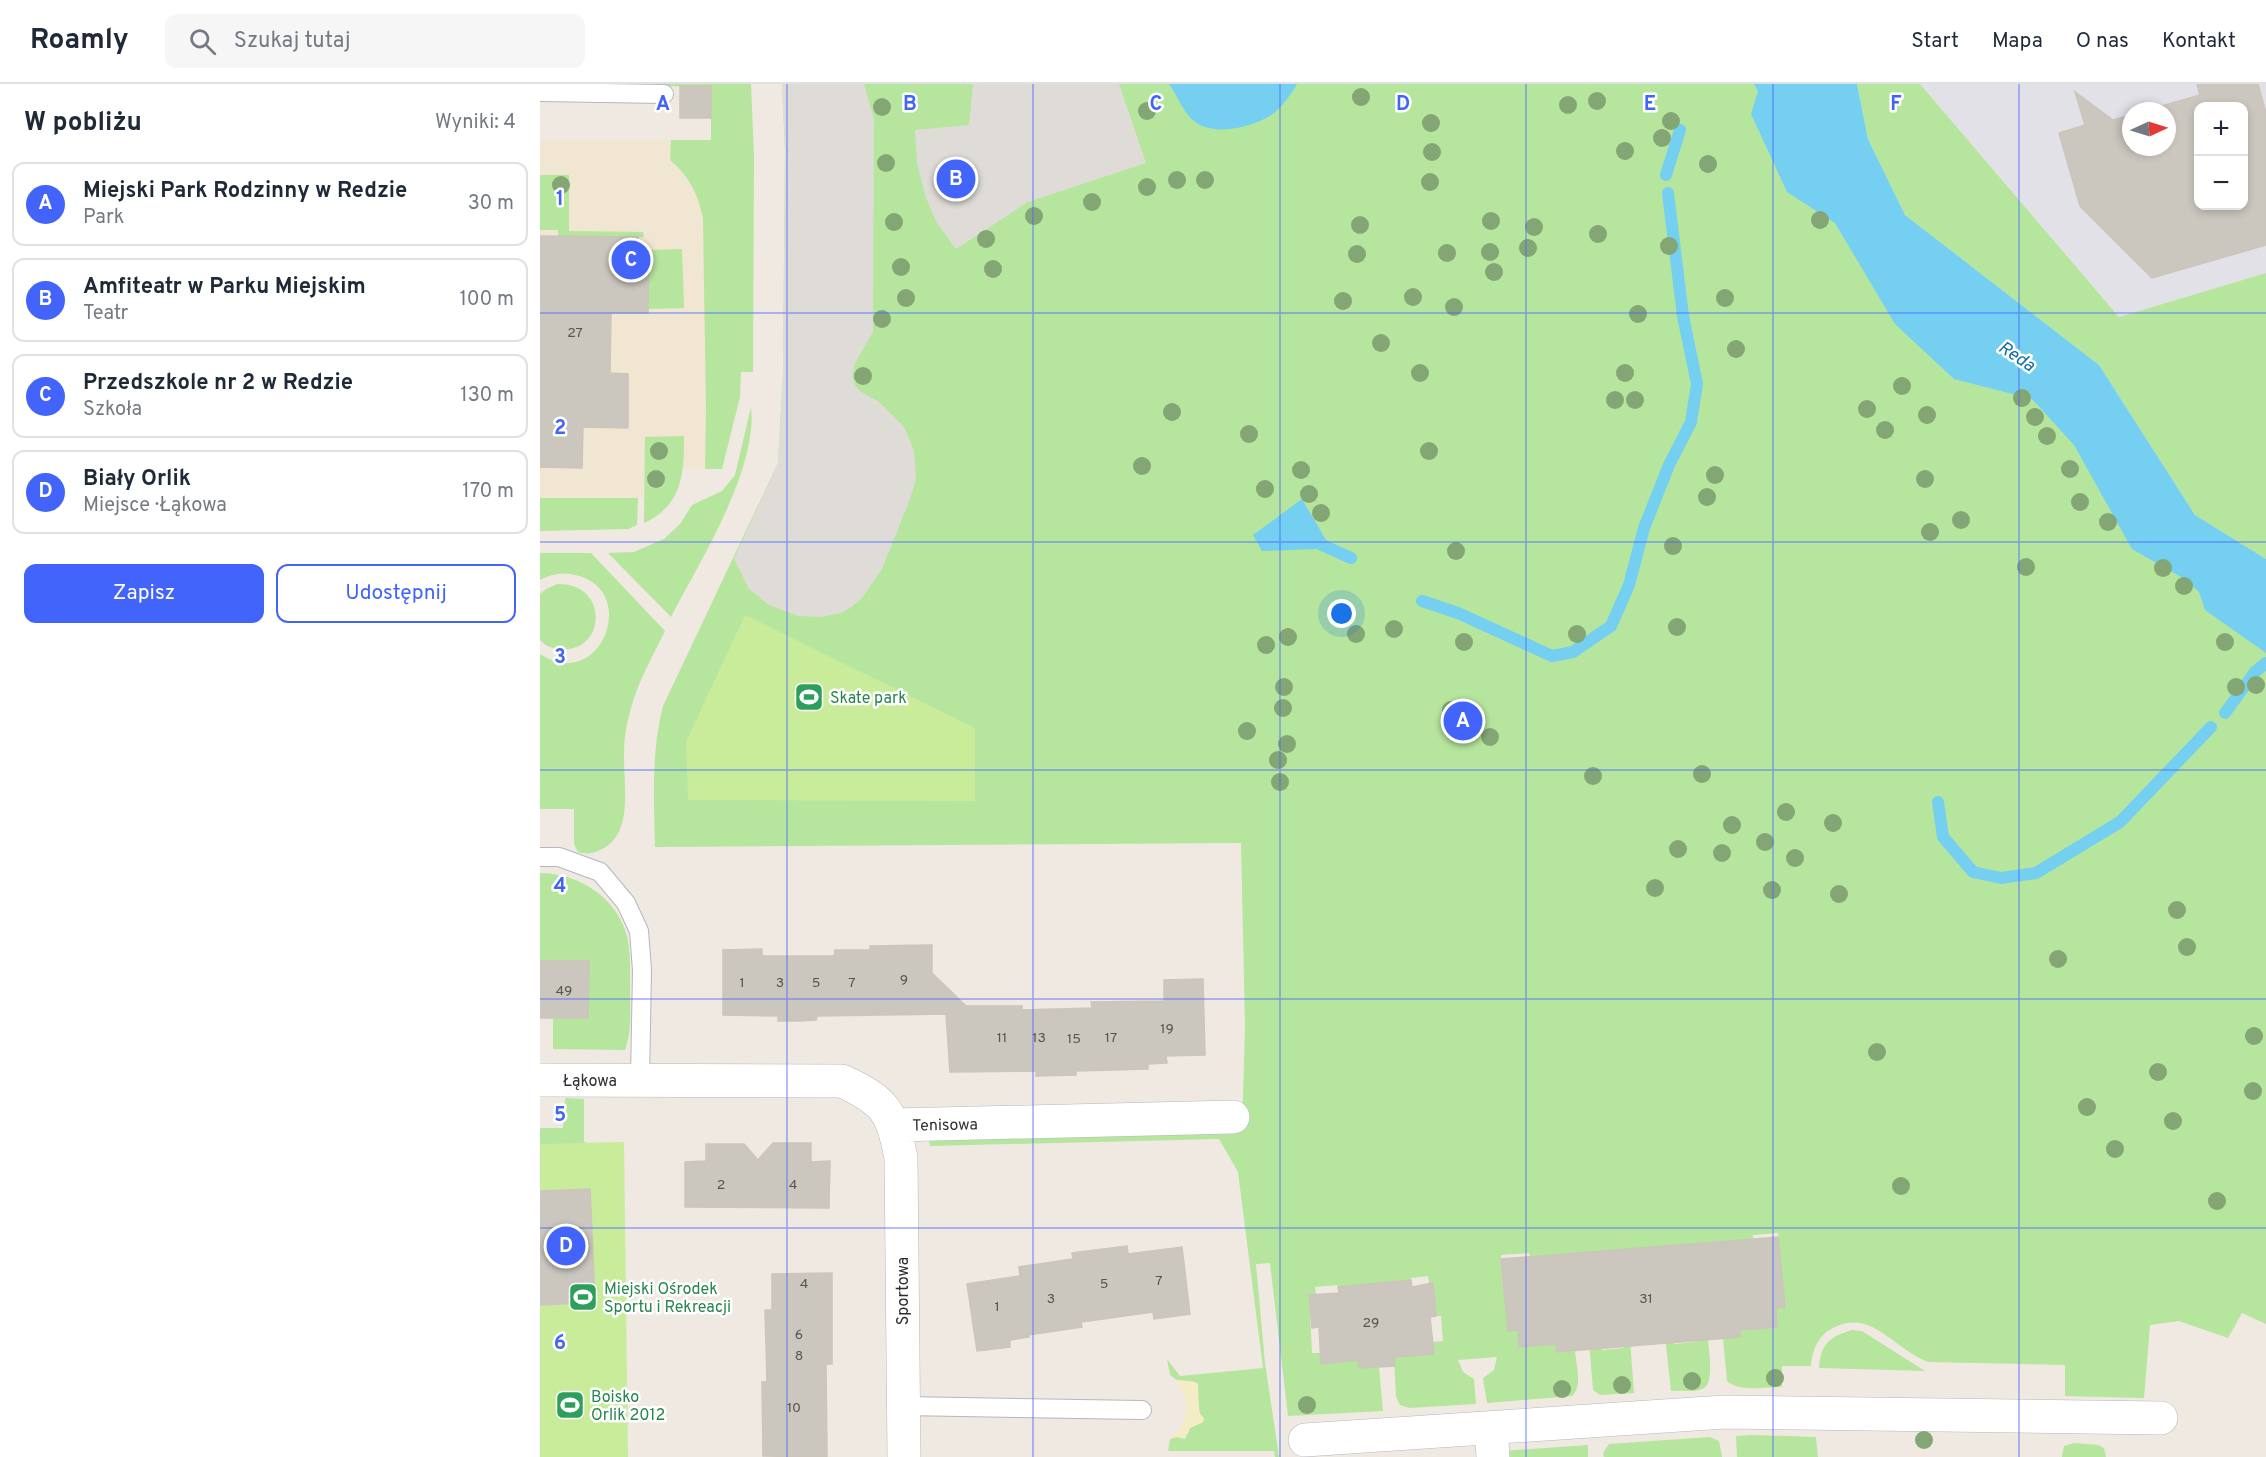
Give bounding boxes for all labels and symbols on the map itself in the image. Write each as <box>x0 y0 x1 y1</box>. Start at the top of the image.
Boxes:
text: A <box>656 92 670 118</box>
text: B <box>903 92 917 118</box>
text: C <box>1150 92 1162 118</box>
text: D <box>1396 92 1410 118</box>
text: E <box>1644 92 1656 118</box>
text: F <box>1890 92 1902 118</box>
north arrow <box>2122 102 2176 156</box>
pin: B <box>936 156 976 202</box>
text: 1 <box>556 187 564 213</box>
pin: C <box>612 238 650 282</box>
house number: 27 <box>567 325 583 342</box>
water label: Reda <box>1993 337 2040 378</box>
text: 2 <box>554 416 566 442</box>
your location <box>1327 599 1356 628</box>
text: 3 <box>554 645 566 671</box>
sports icon: Skate park <box>793 681 825 713</box>
place label: Skate park <box>830 689 907 709</box>
pin: A <box>1444 698 1482 744</box>
text: 4 <box>554 874 566 900</box>
house number: 9 <box>900 972 908 989</box>
house number: 1 <box>739 975 745 992</box>
house number: 3 <box>776 975 784 992</box>
house number: 5 <box>812 975 820 992</box>
house number: 7 <box>848 975 856 992</box>
house number: 49 <box>556 983 572 1000</box>
house number: 19 <box>1160 1021 1174 1038</box>
house number: 11 <box>997 1030 1007 1047</box>
house number: 13 <box>1032 1030 1046 1047</box>
house number: 17 <box>1105 1030 1117 1047</box>
house number: 15 <box>1067 1031 1081 1048</box>
street label: Łąkowa <box>563 1072 617 1092</box>
text: 5 <box>554 1103 566 1129</box>
street label: Tenisowa <box>912 1115 978 1137</box>
house number: 2 <box>717 1177 725 1194</box>
house number: 4 <box>789 1177 797 1194</box>
pin: D <box>546 1224 586 1268</box>
street label: Sportowa <box>894 1257 914 1325</box>
house number: 7 <box>1155 1273 1163 1290</box>
house number: 4 <box>800 1276 808 1293</box>
house number: 5 <box>1100 1276 1108 1293</box>
place label: Miejski Ośrodek Sportu i Rekreacji <box>604 1280 731 1318</box>
sports icon: Miejski Ośrodek Sportu i Rekreacji <box>567 1281 599 1313</box>
house number: 3 <box>1047 1291 1055 1308</box>
house number: 31 <box>1639 1291 1653 1308</box>
house number: 1 <box>994 1299 1000 1316</box>
house number: 29 <box>1363 1315 1379 1332</box>
house number: 6 <box>795 1327 803 1344</box>
text: 6 <box>554 1331 566 1357</box>
house number: 8 <box>795 1348 803 1365</box>
place label: Boisko Orlik 2012 <box>591 1388 665 1426</box>
sports icon: Boisko Orlik 2012 <box>554 1389 586 1421</box>
house number: 10 <box>787 1400 801 1417</box>

